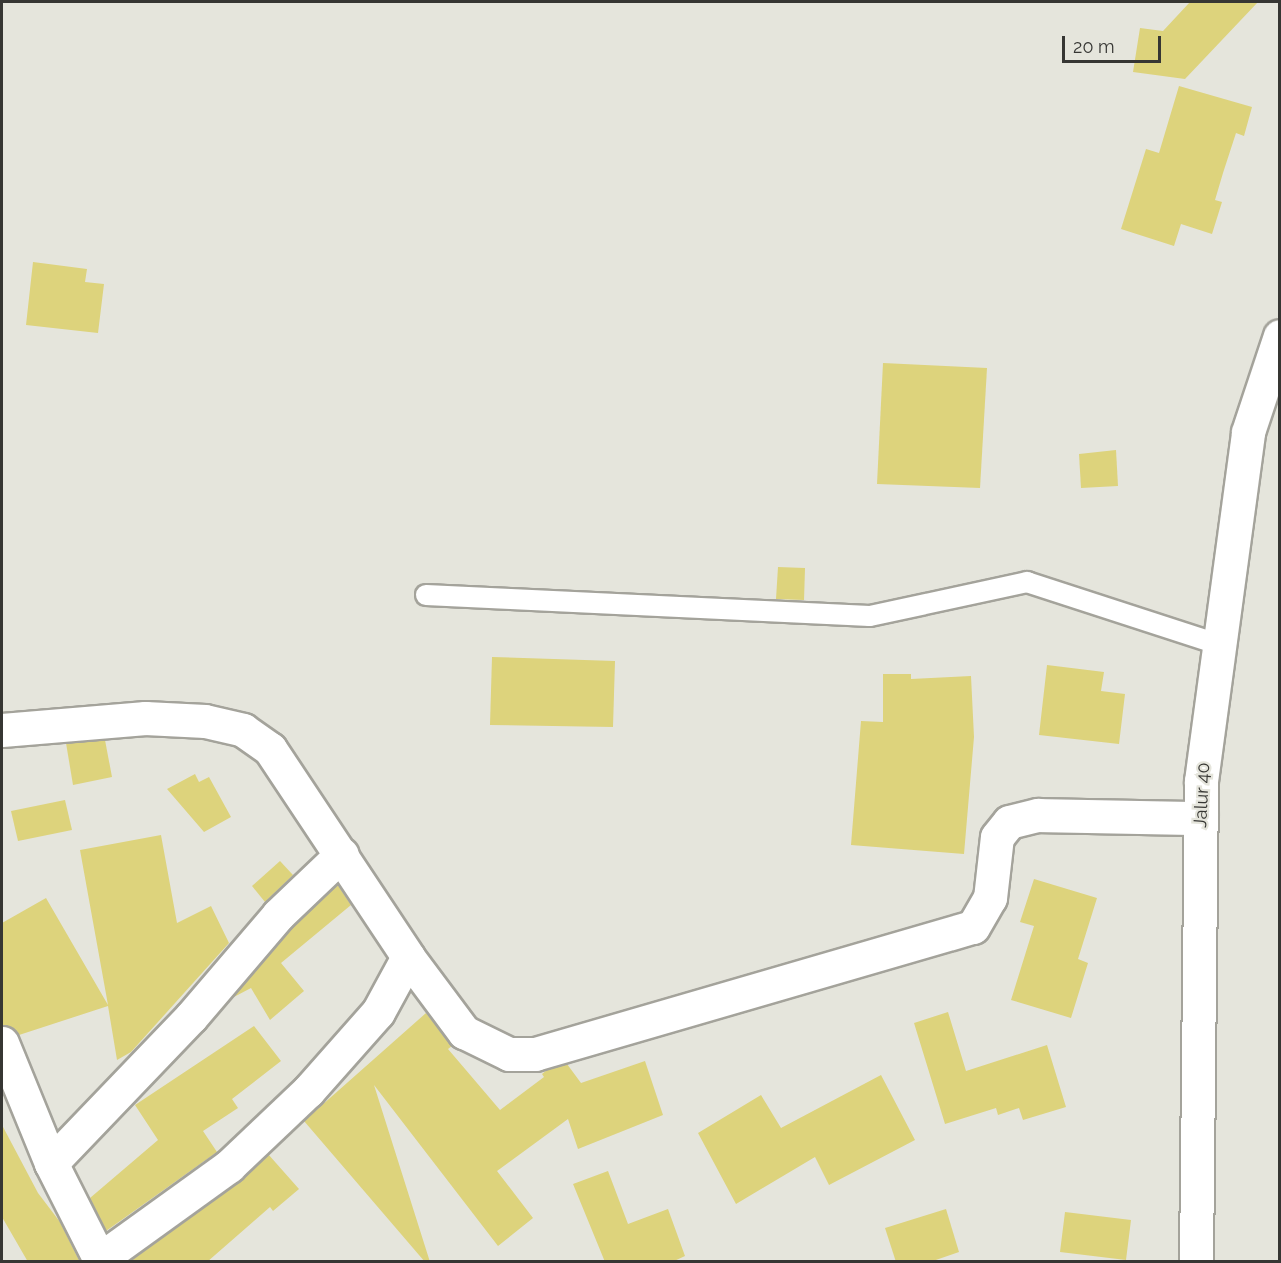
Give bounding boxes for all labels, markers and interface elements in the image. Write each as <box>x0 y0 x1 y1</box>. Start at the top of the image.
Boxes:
scale bar <box>1065 24 1164 62</box>
text: 20 m <box>1073 36 1115 57</box>
street label: Jalur 40 <box>1189 762 1215 828</box>

